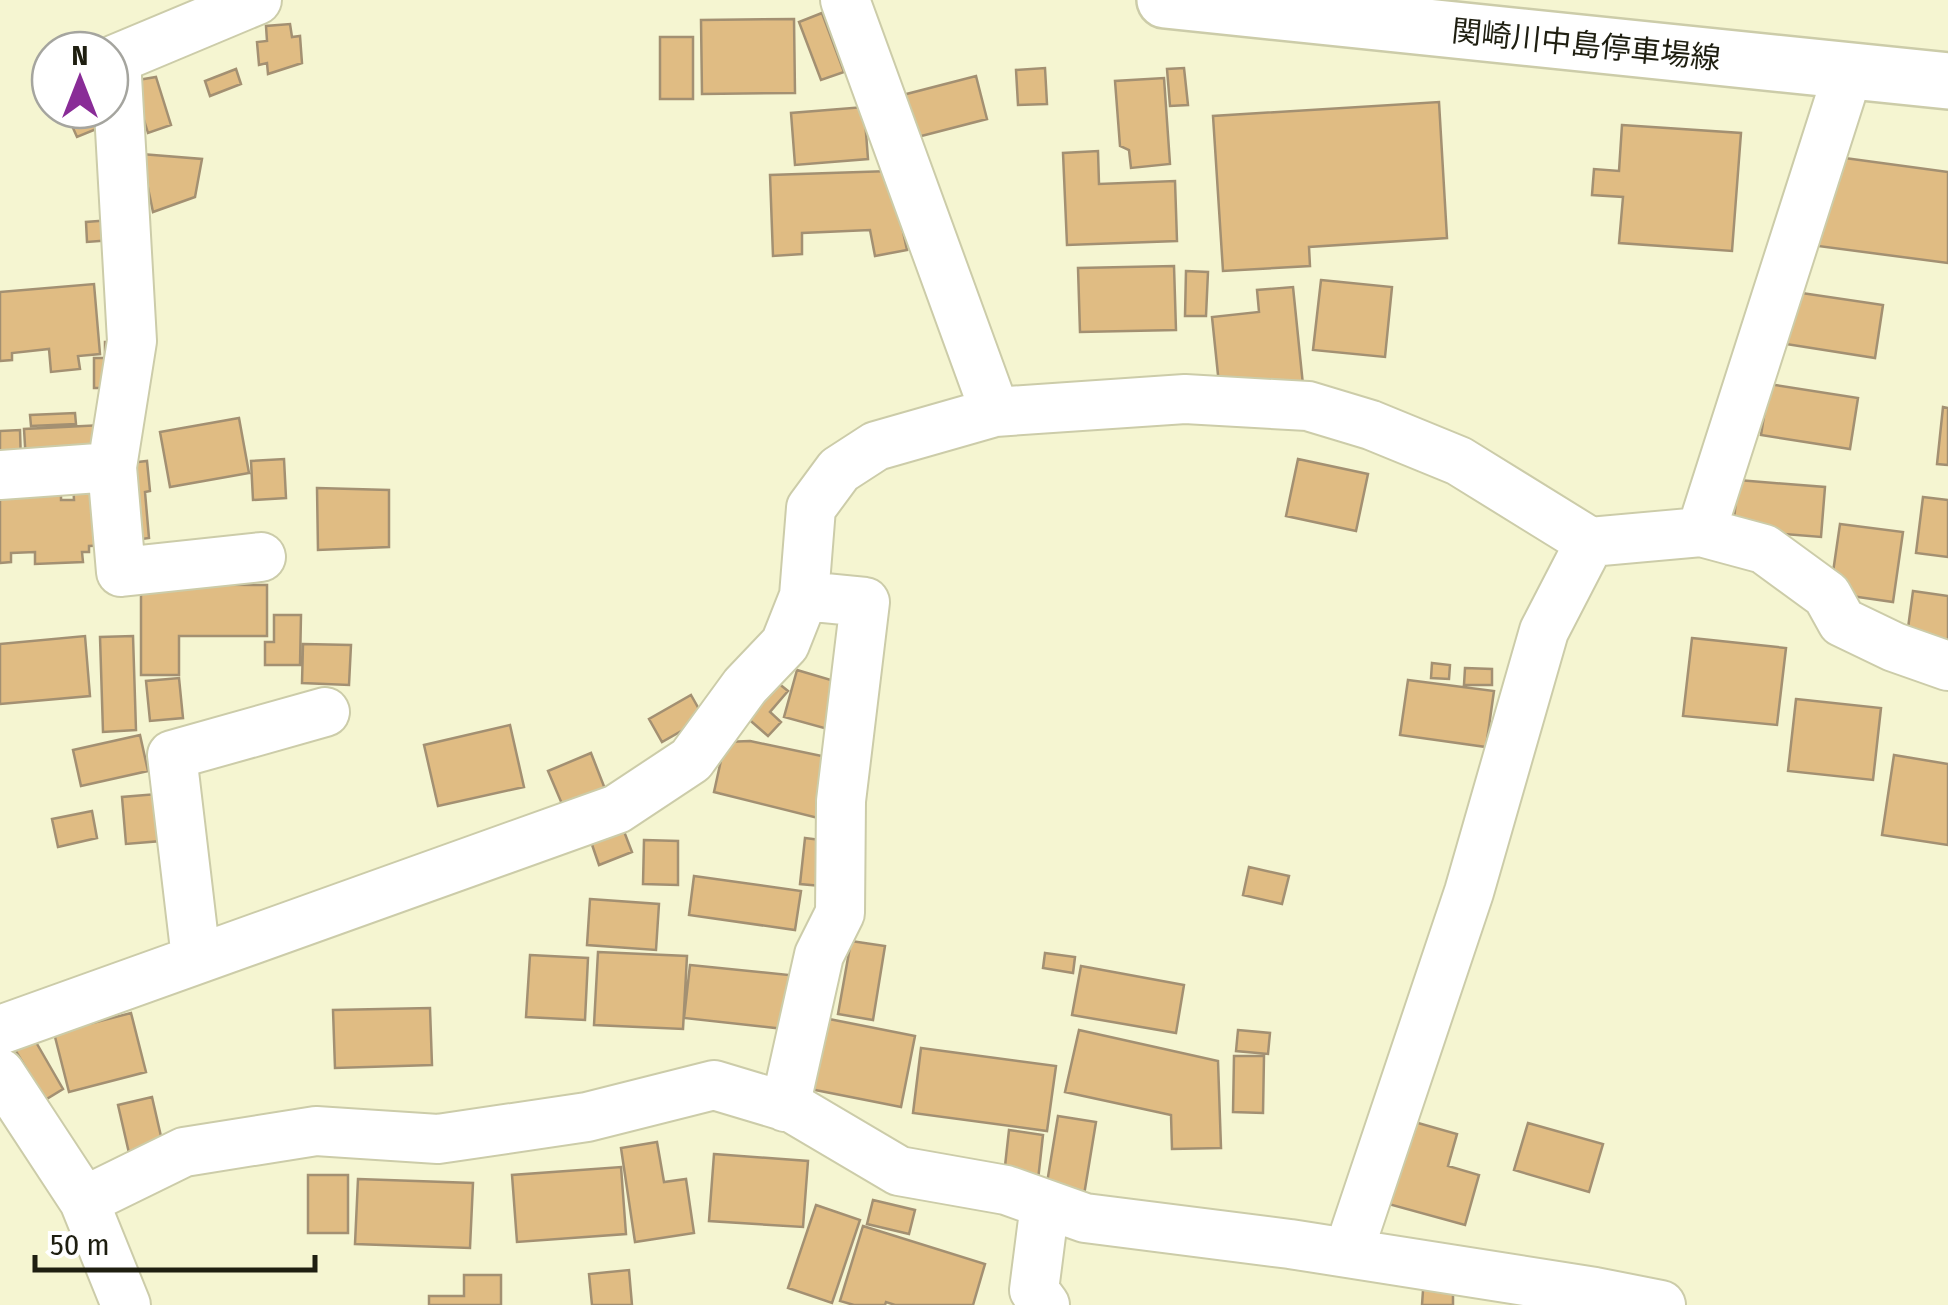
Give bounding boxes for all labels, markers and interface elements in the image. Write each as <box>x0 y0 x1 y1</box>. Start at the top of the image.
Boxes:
street label: 関崎川中島停車場線 <box>1450 13 1722 77</box>
north arrow <box>30 30 130 130</box>
text: N <box>72 39 88 72</box>
scale bar <box>35 1210 315 1272</box>
text: 50 m <box>50 1227 110 1263</box>

